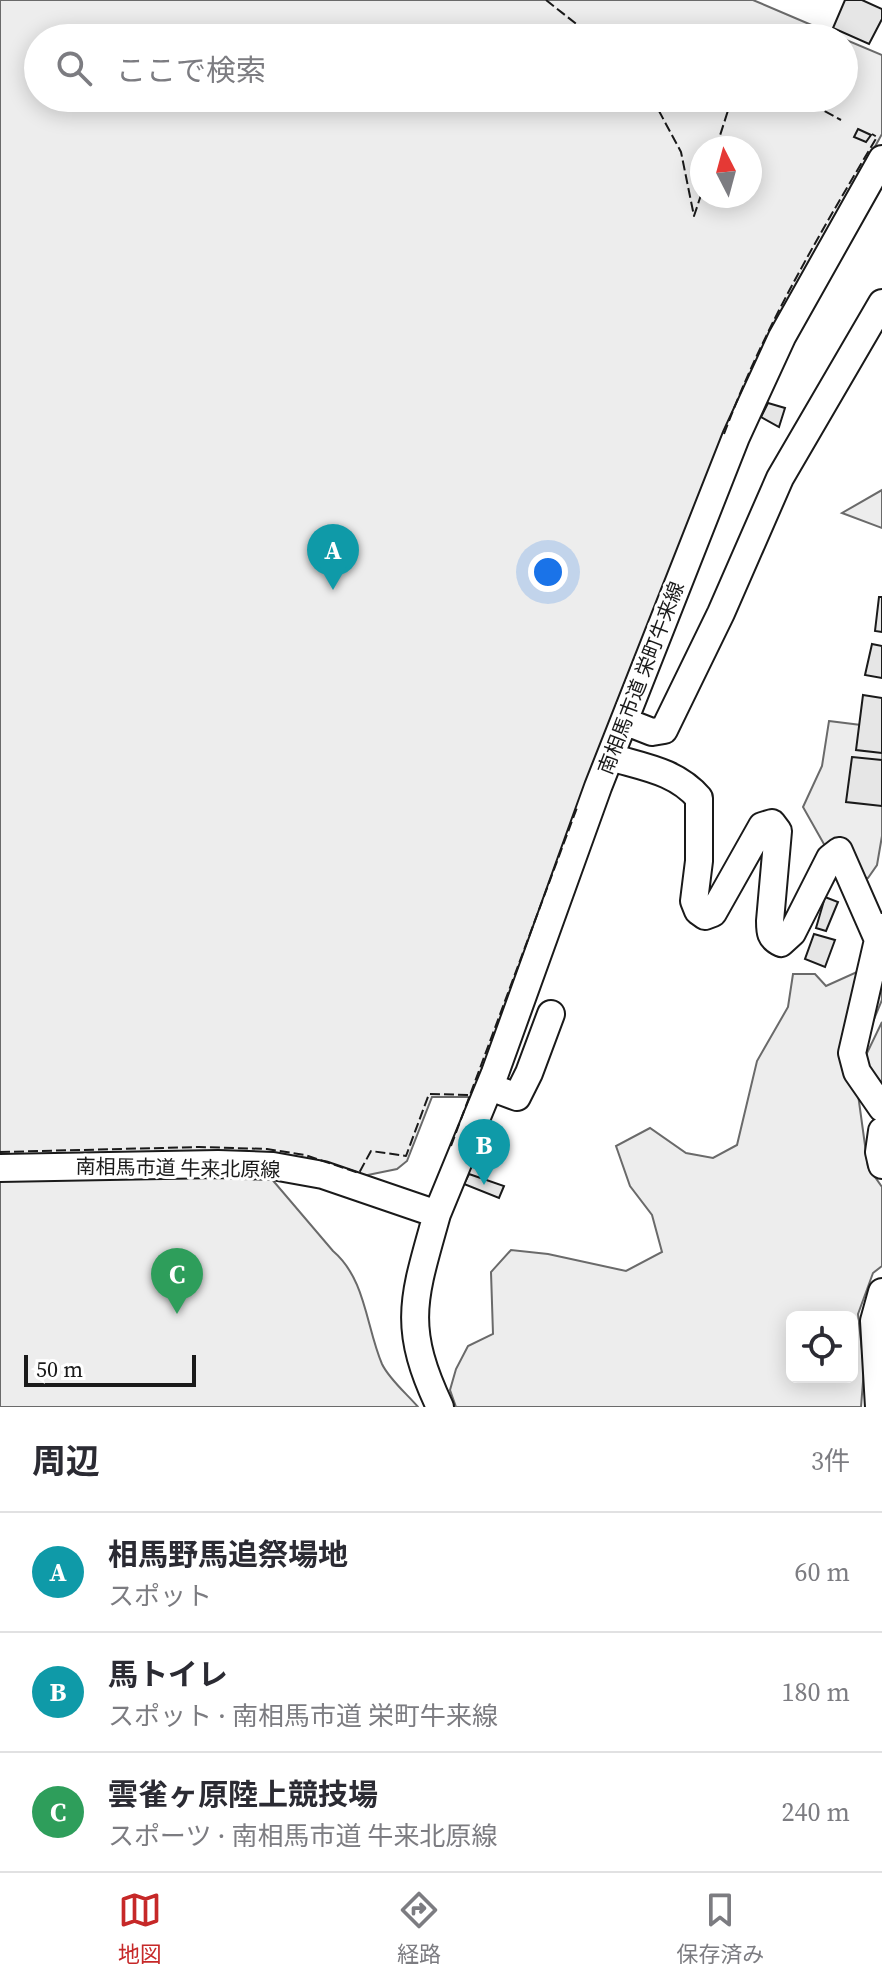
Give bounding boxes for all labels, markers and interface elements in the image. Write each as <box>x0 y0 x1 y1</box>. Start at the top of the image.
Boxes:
search box <box>24 24 858 112</box>
icon: search <box>52 46 96 90</box>
text: ここで検索 <box>116 50 266 91</box>
north arrow <box>690 136 762 208</box>
pin: A <box>307 524 359 590</box>
your location <box>528 552 568 592</box>
street label: 南相馬市道 栄町牛来線 <box>591 577 691 779</box>
pin: B <box>458 1119 510 1185</box>
street label: 南相馬市道 牛来北原線 <box>75 1152 281 1184</box>
pin: C <box>151 1248 203 1314</box>
map controls <box>786 1311 858 1383</box>
button: locate <box>786 1311 858 1383</box>
scale bar <box>24 1351 196 1387</box>
text: 50 m <box>36 1354 83 1384</box>
text: 周辺 <box>32 1438 100 1484</box>
text: 3件 <box>811 1443 850 1479</box>
text: 相馬野馬追祭場地 <box>108 1534 348 1575</box>
text: A <box>49 1554 67 1590</box>
text: 60 m <box>795 1554 850 1590</box>
text: スポット <box>108 1578 212 1614</box>
text: 馬トイレ <box>108 1654 228 1695</box>
text: B <box>50 1674 66 1710</box>
text: 180 m <box>782 1674 850 1710</box>
text: スポット · 南相馬市道 栄町牛来線 <box>108 1698 498 1734</box>
text: 雲雀ヶ原陸上競技場 <box>108 1774 378 1815</box>
text: C <box>50 1794 66 1830</box>
text: 240 m <box>782 1794 850 1830</box>
text: スポーツ · 南相馬市道 牛来北原線 <box>108 1818 497 1854</box>
tab: 地図 <box>118 1888 162 1969</box>
tab: 経路 <box>397 1888 441 1969</box>
tab: 保存済み <box>676 1888 764 1969</box>

